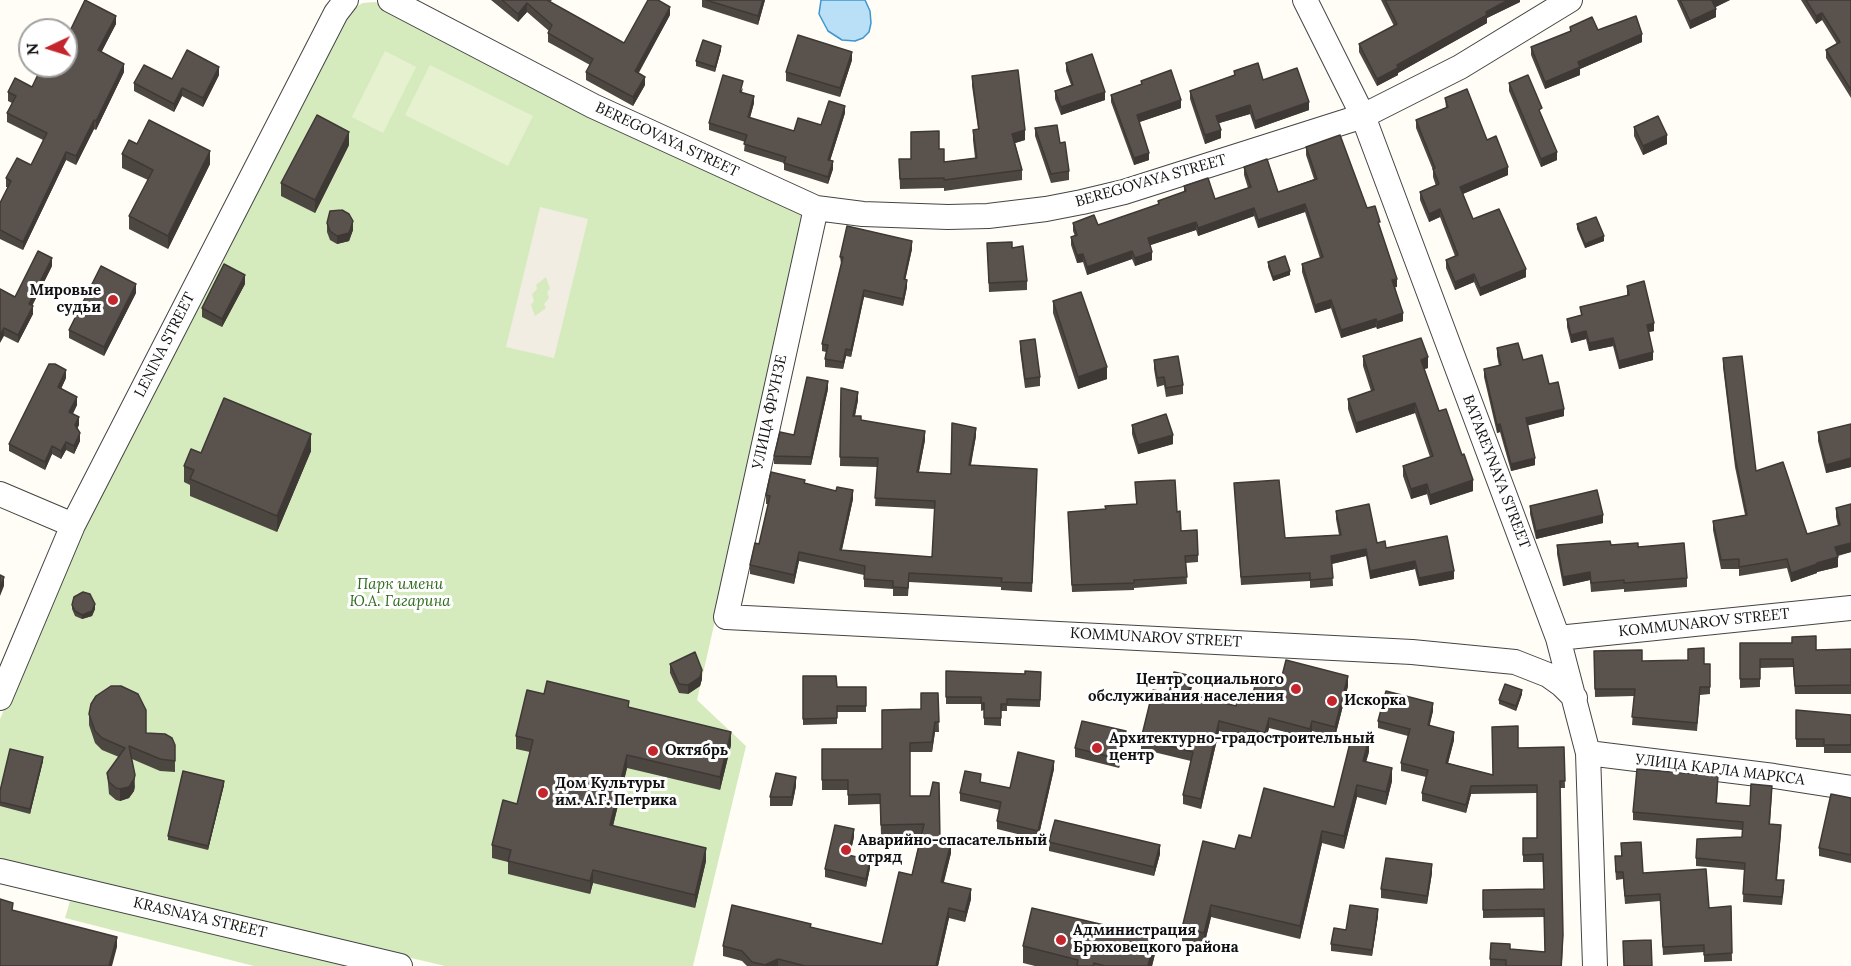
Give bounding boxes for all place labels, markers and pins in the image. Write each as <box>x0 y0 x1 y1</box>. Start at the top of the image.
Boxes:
place label: Мировые судьи <box>29 282 101 317</box>
marker: Мировые судьи <box>106 293 120 307</box>
place label: Центр социального обслуживания населения <box>1088 671 1284 706</box>
marker: Центр социального обслуживания населения <box>1289 682 1303 696</box>
place label: Искорка <box>1344 692 1406 710</box>
marker: Искорка <box>1325 694 1339 708</box>
place label: Архитектурно-градостроительный центр <box>1109 730 1375 765</box>
marker: Архитектурно-градостроительный центр <box>1090 741 1104 755</box>
place label: Октябрь <box>665 742 728 760</box>
marker: Октябрь <box>646 744 660 758</box>
place label: Дом Культуры им. А.Г. Петрика <box>555 775 677 810</box>
marker: Дом Культуры им. А.Г. Петрика <box>536 786 550 800</box>
place label: Аварийно-спасательный отряд <box>858 832 1047 867</box>
marker: Аварийно-спасательный отряд <box>839 843 853 857</box>
place label: Администрация Брюховецкого района <box>1073 922 1239 957</box>
marker: Администрация Брюховецкого района <box>1054 933 1068 947</box>

